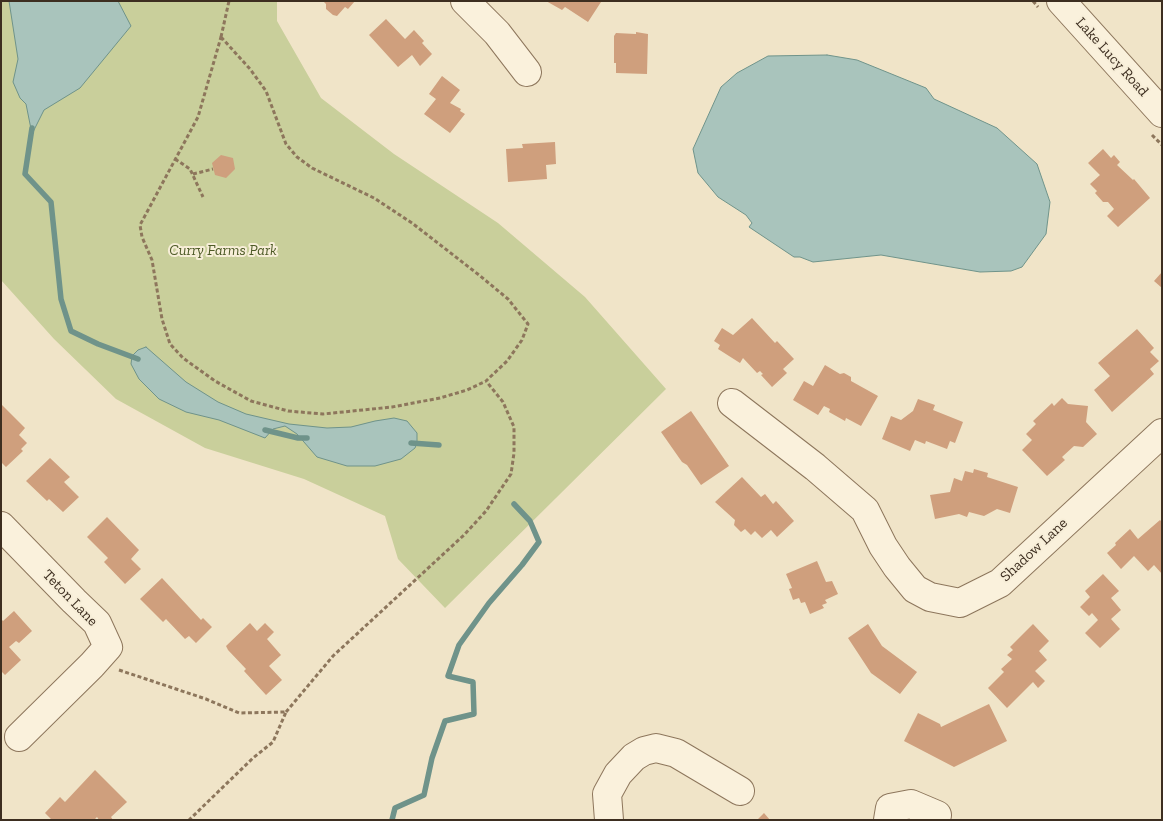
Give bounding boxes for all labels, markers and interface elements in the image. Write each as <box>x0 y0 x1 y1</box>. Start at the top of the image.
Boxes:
street label: Lake Lucy Road <box>1072 14 1152 100</box>
park label: Curry Farms Park <box>169 242 277 260</box>
street label: Shadow Lane <box>997 514 1071 586</box>
street label: Teton Lane <box>39 566 101 630</box>

